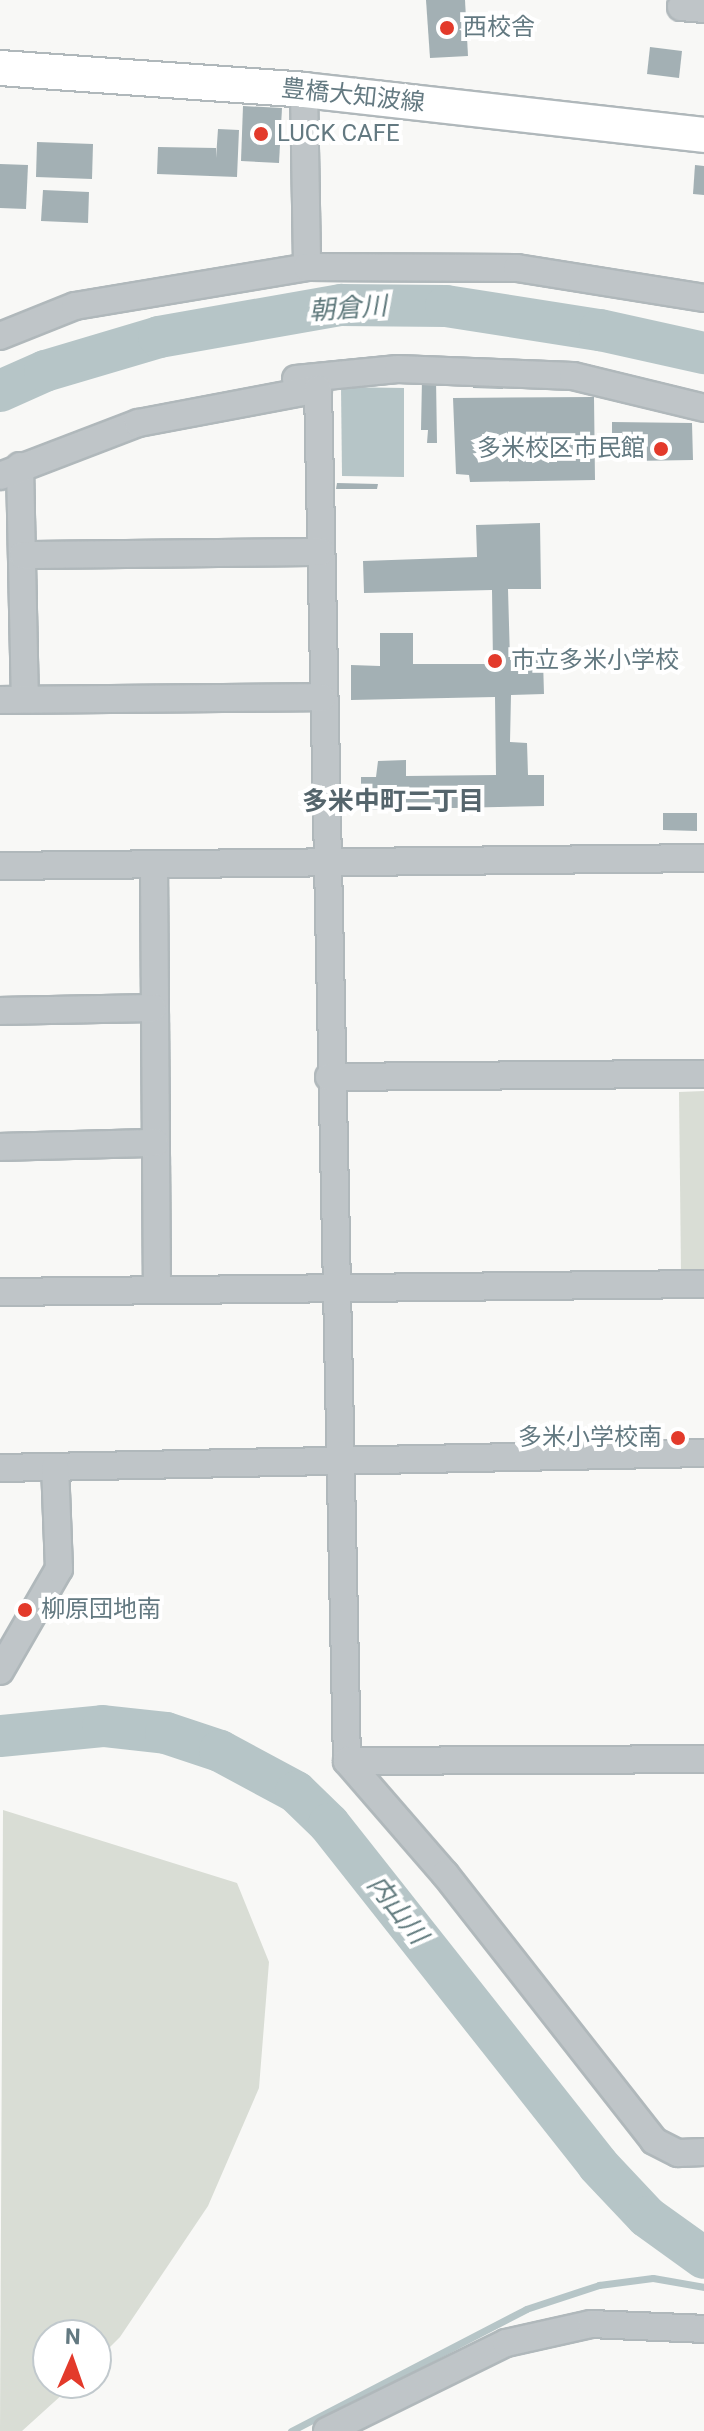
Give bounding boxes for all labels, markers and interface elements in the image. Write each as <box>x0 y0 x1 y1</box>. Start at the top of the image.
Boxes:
place label: 西校舎 <box>463 14 535 42</box>
marker: 西校舎 <box>438 19 456 37</box>
street label: 豊橋大知波線 <box>280 74 426 118</box>
place label: LUCK CAFE <box>277 120 400 148</box>
marker: LUCK CAFE <box>252 125 270 143</box>
water label: 朝倉川 <box>308 291 388 327</box>
place label: 多米校区市民館 <box>477 435 645 463</box>
marker: 多米校区市民館 <box>652 440 670 458</box>
place label: 市立多米小学校 <box>511 647 679 675</box>
marker: 市立多米小学校 <box>486 652 504 670</box>
district label: 多米中町二丁目 <box>302 786 484 818</box>
place label: 多米小学校南 <box>518 1424 662 1452</box>
marker: 多米小学校南 <box>669 1429 687 1447</box>
place label: 柳原団地南 <box>41 1596 161 1624</box>
marker: 柳原団地南 <box>16 1601 34 1619</box>
water label: 内山川 <box>361 1870 433 1950</box>
north arrow <box>32 2319 112 2399</box>
text: N <box>65 2324 81 2349</box>

